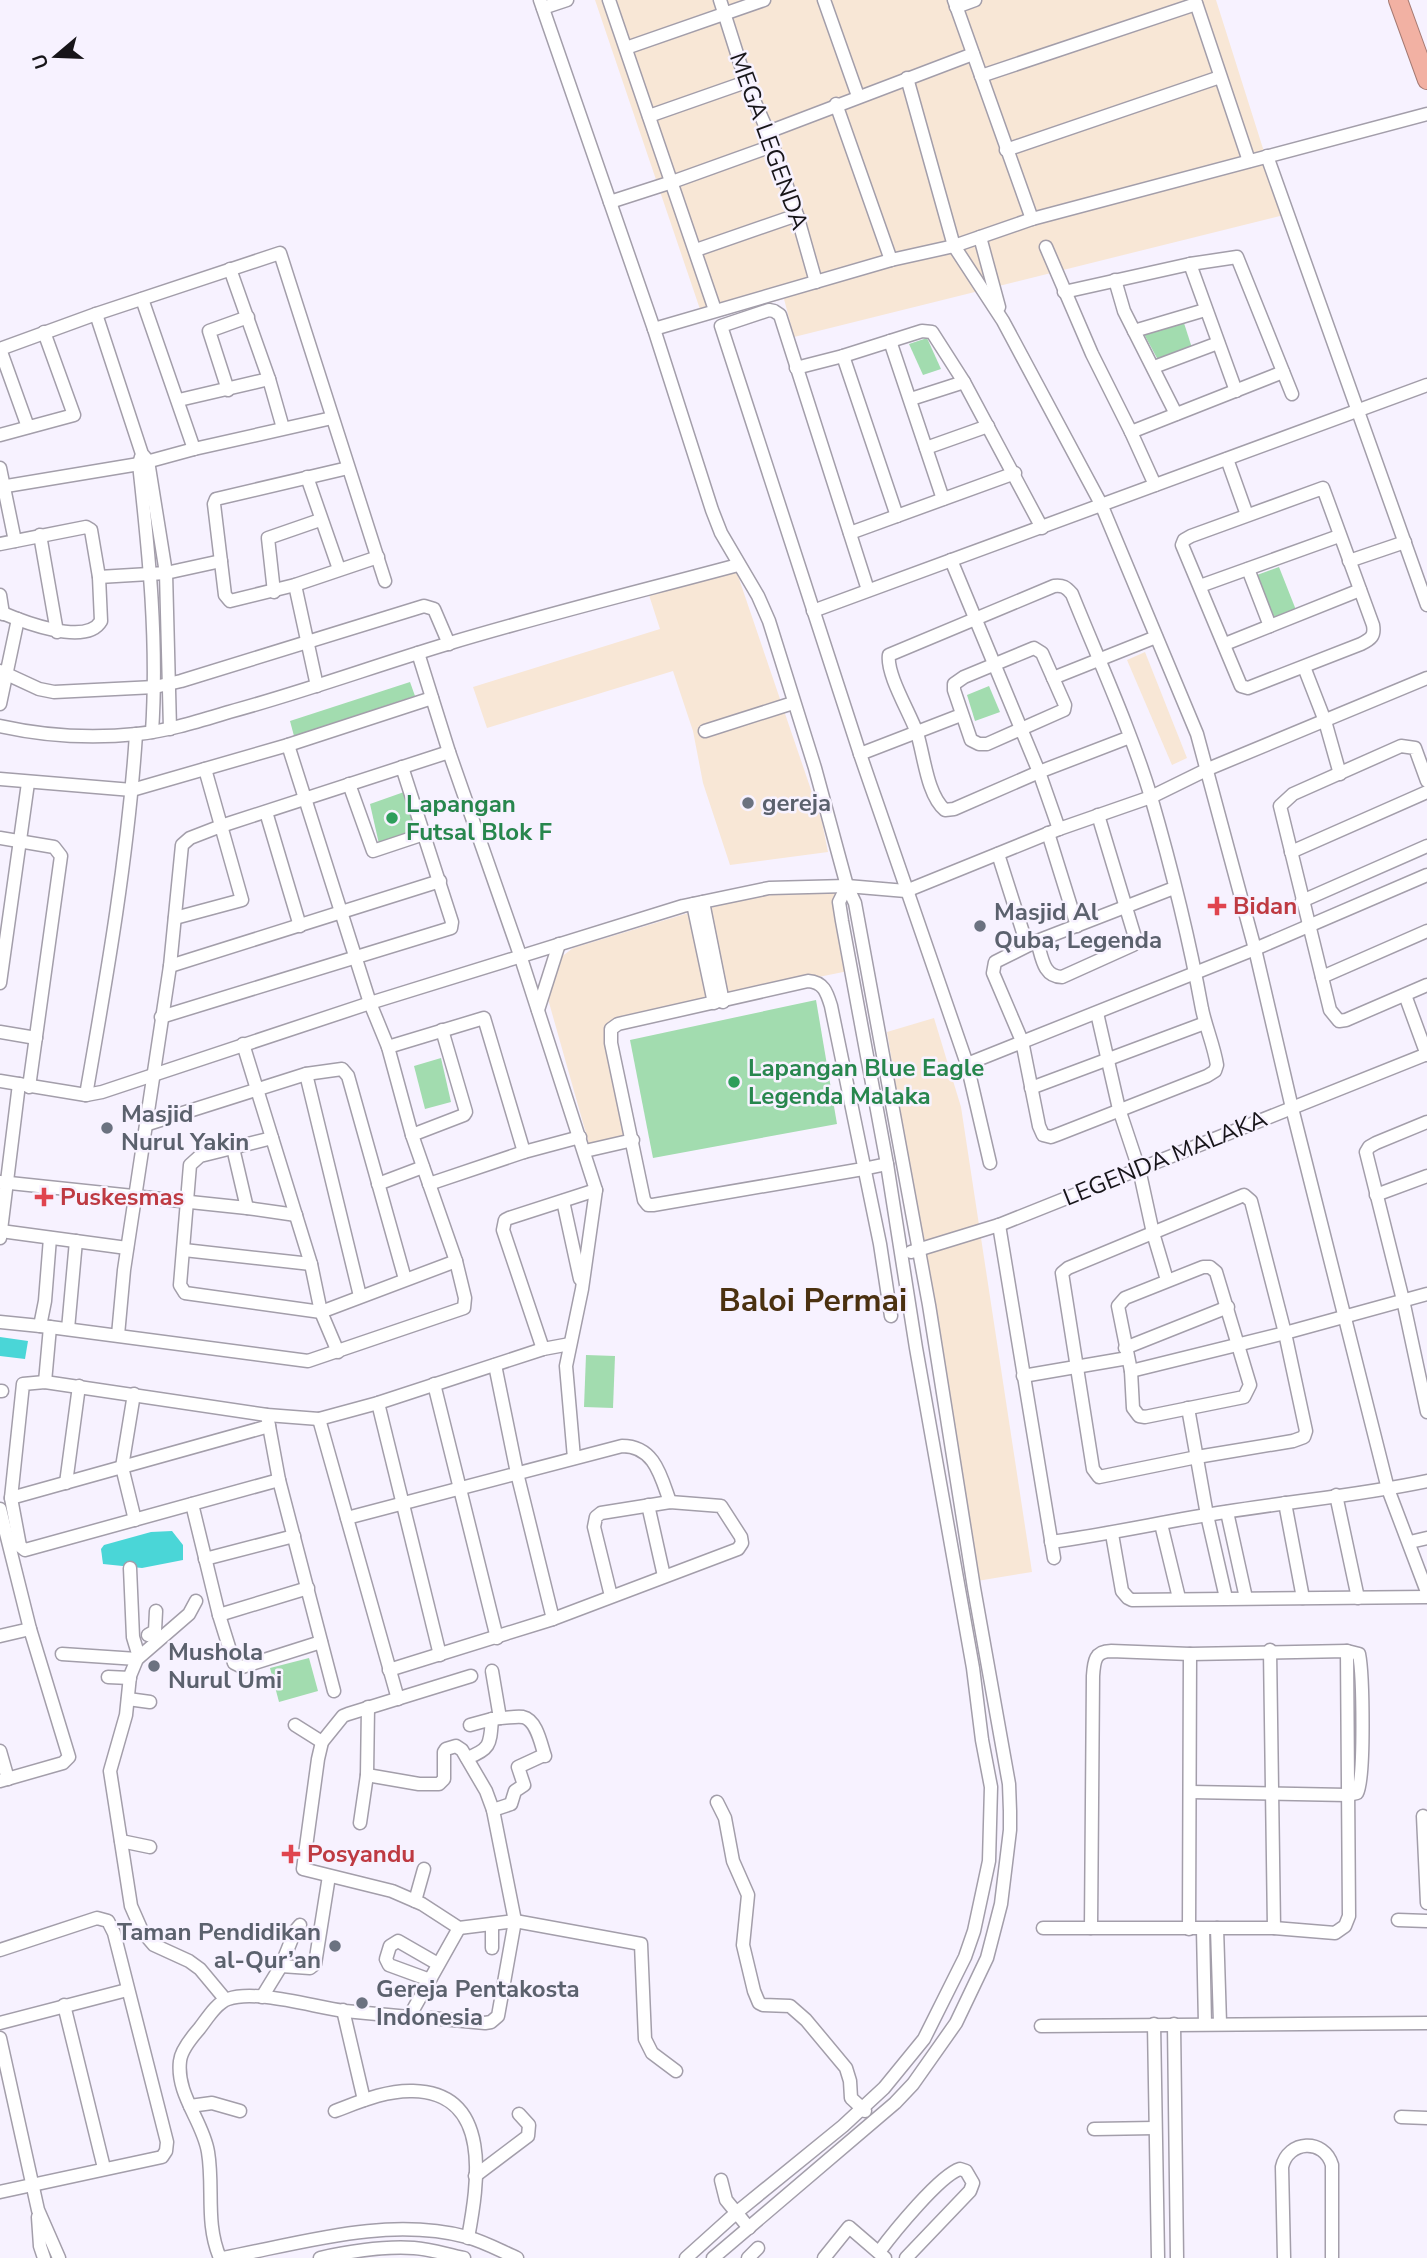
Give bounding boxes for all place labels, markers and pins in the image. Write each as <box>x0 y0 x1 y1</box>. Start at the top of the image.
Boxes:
place label: gereja <box>762 787 831 819</box>
place label: Lapangan Futsal Blok F <box>406 788 552 848</box>
marker: gereja <box>740 795 756 811</box>
marker: Lapangan Futsal Blok F <box>384 810 400 826</box>
place label: Bidan <box>1233 890 1297 922</box>
place label: Masjid Al Quba, Legenda <box>994 896 1162 956</box>
marker: Bidan <box>1207 896 1227 916</box>
marker: Masjid Al Quba, Legenda <box>972 918 988 934</box>
place label: Lapangan Blue Eagle Legenda Malaka <box>748 1052 984 1112</box>
marker: Lapangan Blue Eagle Legenda Malaka <box>726 1074 742 1090</box>
place label: Masjid Nurul Yakin <box>121 1098 249 1158</box>
marker: Masjid Nurul Yakin <box>99 1120 115 1136</box>
place label: Puskesmas <box>60 1181 184 1213</box>
marker: Puskesmas <box>34 1187 54 1207</box>
place label: Mushola Nurul Umi <box>168 1636 282 1696</box>
marker: Mushola Nurul Umi <box>146 1658 162 1674</box>
place label: Posyandu <box>307 1838 415 1870</box>
marker: Posyandu <box>281 1844 301 1864</box>
place label: Taman Pendidikan al-Qur’an <box>117 1916 321 1976</box>
marker: Taman Pendidikan al-Qur’an <box>327 1938 343 1954</box>
place label: Gereja Pentakosta Indonesia <box>376 1973 580 2033</box>
marker: Gereja Pentakosta Indonesia <box>354 1995 370 2011</box>

